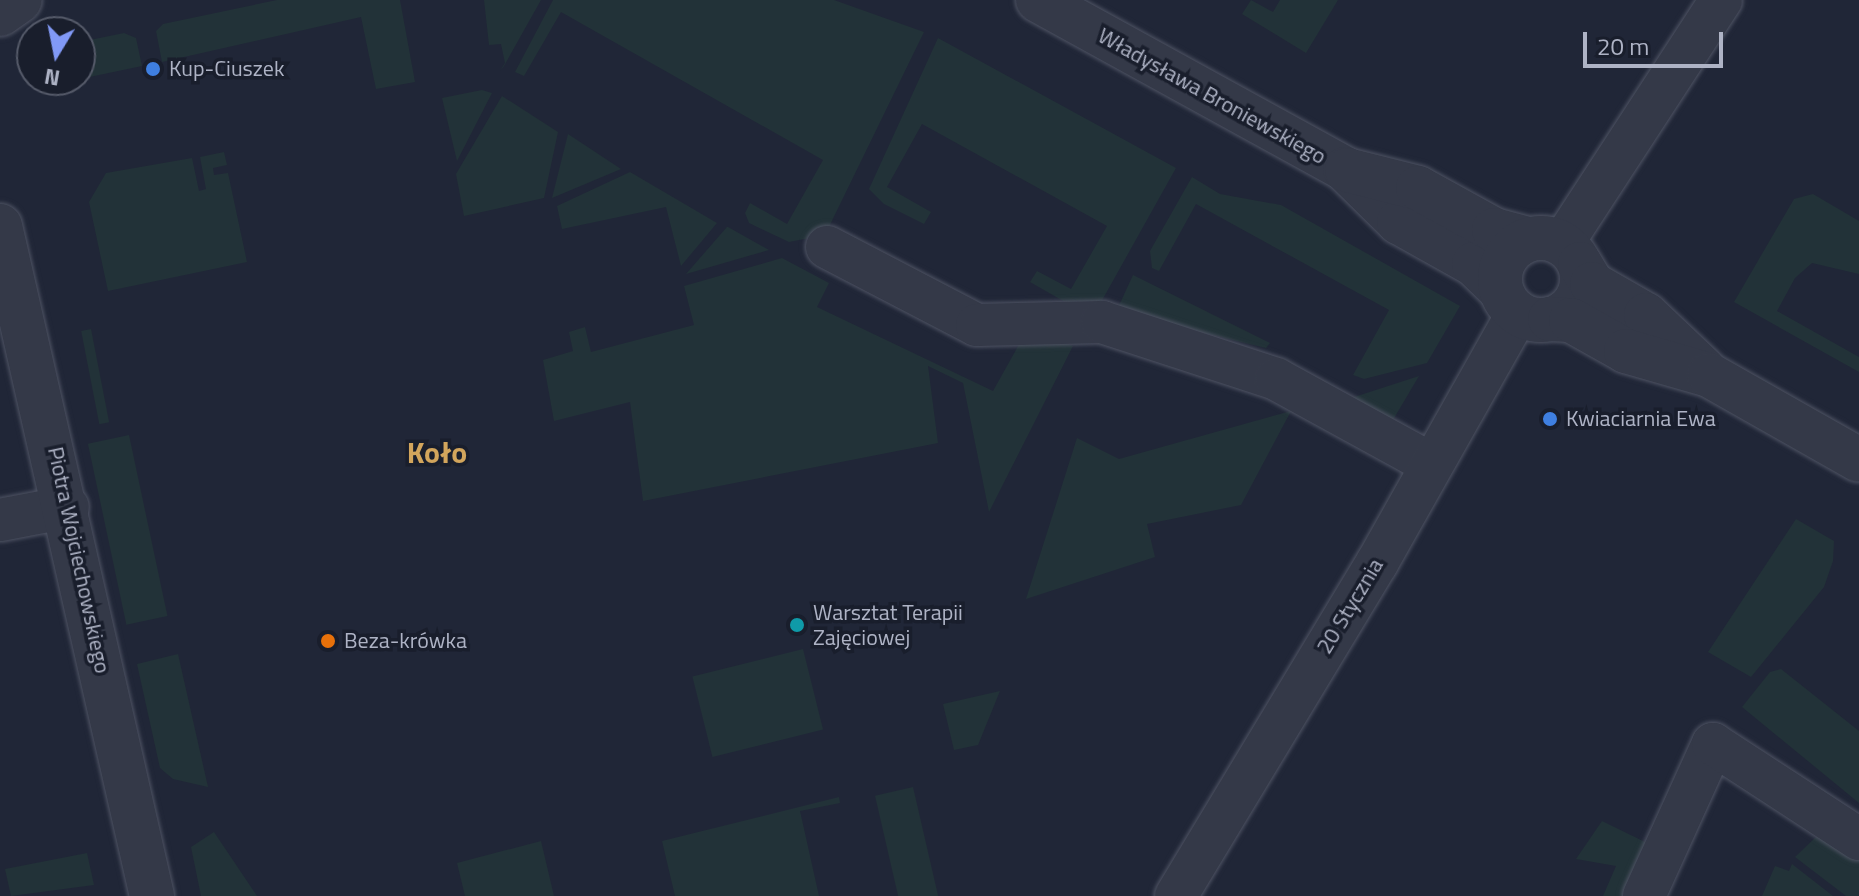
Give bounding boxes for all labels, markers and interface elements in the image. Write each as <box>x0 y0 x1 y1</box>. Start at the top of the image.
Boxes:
north arrow <box>16 16 96 96</box>
scale bar <box>1587 16 1727 66</box>
street label: Władysława Broniewskiego <box>1093 22 1331 170</box>
text: 20 m <box>1597 28 1649 64</box>
place label: Kup-Ciuszek <box>169 56 284 82</box>
text: N <box>42 60 63 96</box>
marker: Kup-Ciuszek <box>144 60 162 78</box>
place label: Kwiaciarnia Ewa <box>1566 406 1716 432</box>
marker: Kwiaciarnia Ewa <box>1541 410 1559 428</box>
district label: Koło <box>407 434 467 470</box>
street label: Piotra Wojciechowskiego <box>42 444 116 676</box>
street label: 20 Stycznia <box>1311 554 1389 658</box>
place label: Warsztat Terapii Zajęciowej <box>813 599 963 650</box>
marker: Warsztat Terapii Zajęciowej <box>788 616 806 634</box>
place label: Beza-krówka <box>344 628 467 654</box>
marker: Beza-krówka <box>319 632 337 650</box>

